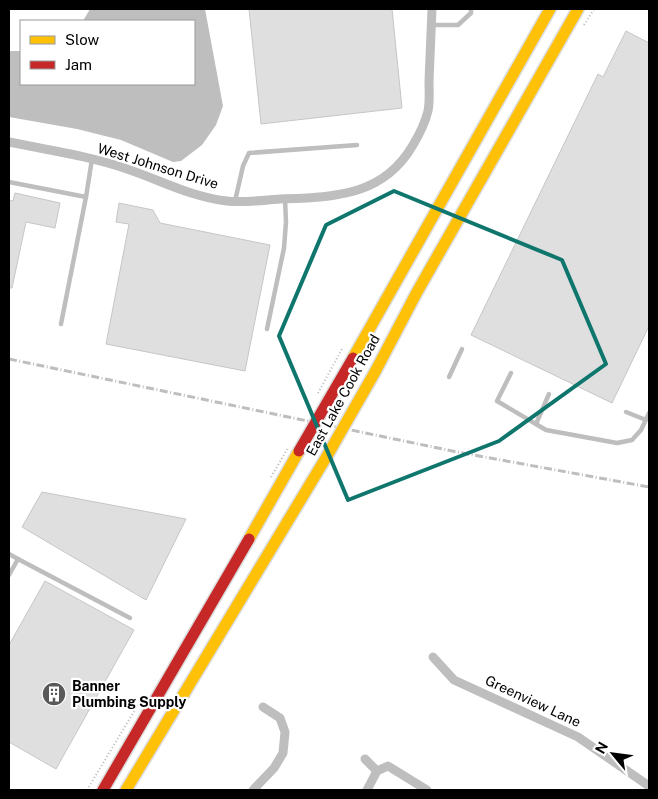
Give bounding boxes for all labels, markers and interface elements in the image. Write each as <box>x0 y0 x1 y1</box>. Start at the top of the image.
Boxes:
legend <box>20 20 195 85</box>
text: Slow <box>65 31 100 48</box>
text: Jam <box>65 56 92 73</box>
street label: West Johnson Drive <box>96 140 221 192</box>
street label: East Lake Cook Road <box>303 332 383 458</box>
street label: Greenview Lane <box>483 672 583 730</box>
place label: Banner Plumbing Supply <box>72 678 186 710</box>
building icon: Banner Plumbing Supply <box>41 681 67 707</box>
north arrow <box>588 729 638 779</box>
text: N <box>592 739 611 756</box>

